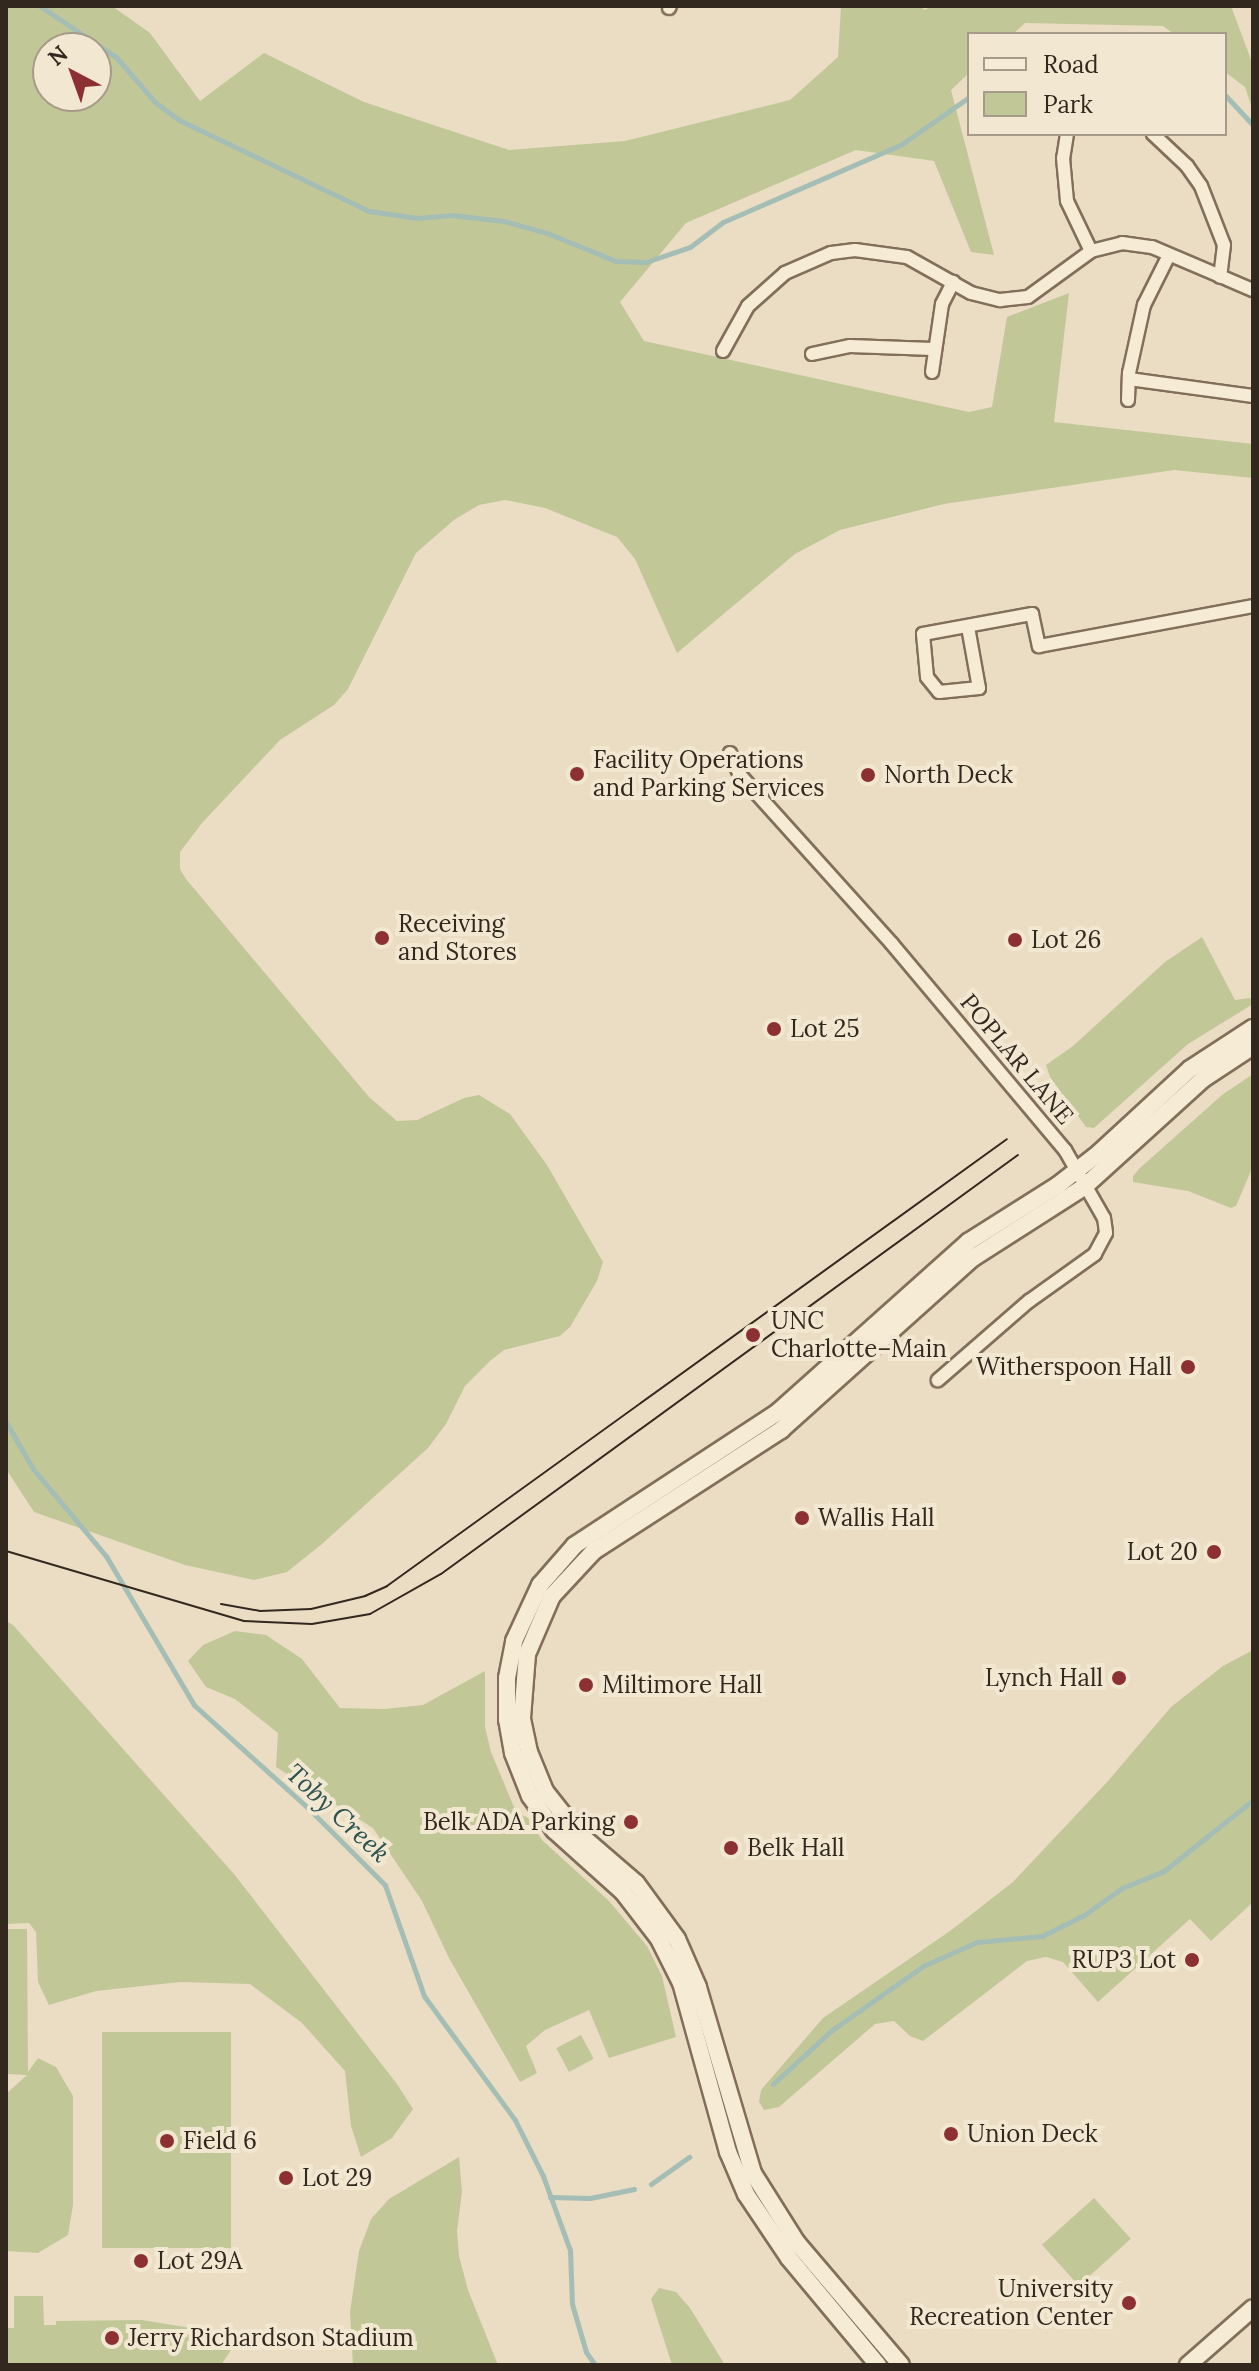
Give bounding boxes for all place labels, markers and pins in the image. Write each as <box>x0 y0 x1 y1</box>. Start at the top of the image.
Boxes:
place label: Facility Operations and Parking Services <box>593 746 824 802</box>
place label: North Deck <box>884 761 1013 789</box>
marker: Facility Operations and Parking Services <box>568 765 586 783</box>
marker: North Deck <box>859 766 877 784</box>
place label: Receiving and Stores <box>398 910 517 966</box>
place label: Lot 26 <box>1031 926 1101 954</box>
marker: Receiving and Stores <box>373 929 391 947</box>
marker: Lot 26 <box>1006 931 1024 949</box>
place label: Lot 25 <box>790 1015 859 1043</box>
marker: Lot 25 <box>765 1020 783 1038</box>
place label: UNC Charlotte–Main <box>771 1307 947 1363</box>
marker: UNC Charlotte–Main <box>742 1324 764 1346</box>
place label: Witherspoon Hall <box>976 1353 1172 1381</box>
marker: Witherspoon Hall <box>1179 1358 1197 1376</box>
place label: Wallis Hall <box>818 1504 935 1532</box>
marker: Wallis Hall <box>793 1509 811 1527</box>
place label: Lot 20 <box>1127 1538 1198 1566</box>
marker: Lot 20 <box>1205 1543 1223 1561</box>
place label: Lynch Hall <box>985 1664 1103 1692</box>
marker: Lynch Hall <box>1110 1669 1128 1687</box>
place label: Miltimore Hall <box>602 1671 762 1699</box>
marker: Miltimore Hall <box>577 1676 595 1694</box>
place label: Belk ADA Parking <box>423 1808 615 1836</box>
marker: Belk ADA Parking <box>622 1813 640 1831</box>
place label: Belk Hall <box>747 1834 845 1862</box>
marker: Belk Hall <box>722 1839 740 1857</box>
place label: RUP3 Lot <box>1072 1946 1176 1974</box>
marker: RUP3 Lot <box>1183 1951 1201 1969</box>
place label: Union Deck <box>967 2120 1098 2148</box>
marker: Union Deck <box>942 2125 960 2143</box>
place label: Field 6 <box>183 2127 257 2155</box>
marker: Field 6 <box>158 2132 176 2150</box>
place label: Lot 29 <box>302 2164 372 2192</box>
marker: Lot 29 <box>277 2169 295 2187</box>
place label: Lot 29A <box>157 2247 242 2275</box>
marker: Lot 29A <box>132 2252 150 2270</box>
place label: University Recreation Center <box>909 2275 1113 2331</box>
marker: University Recreation Center <box>1120 2294 1138 2312</box>
place label: Jerry Richardson Stadium <box>128 2324 414 2352</box>
marker: Jerry Richardson Stadium <box>103 2329 121 2347</box>

